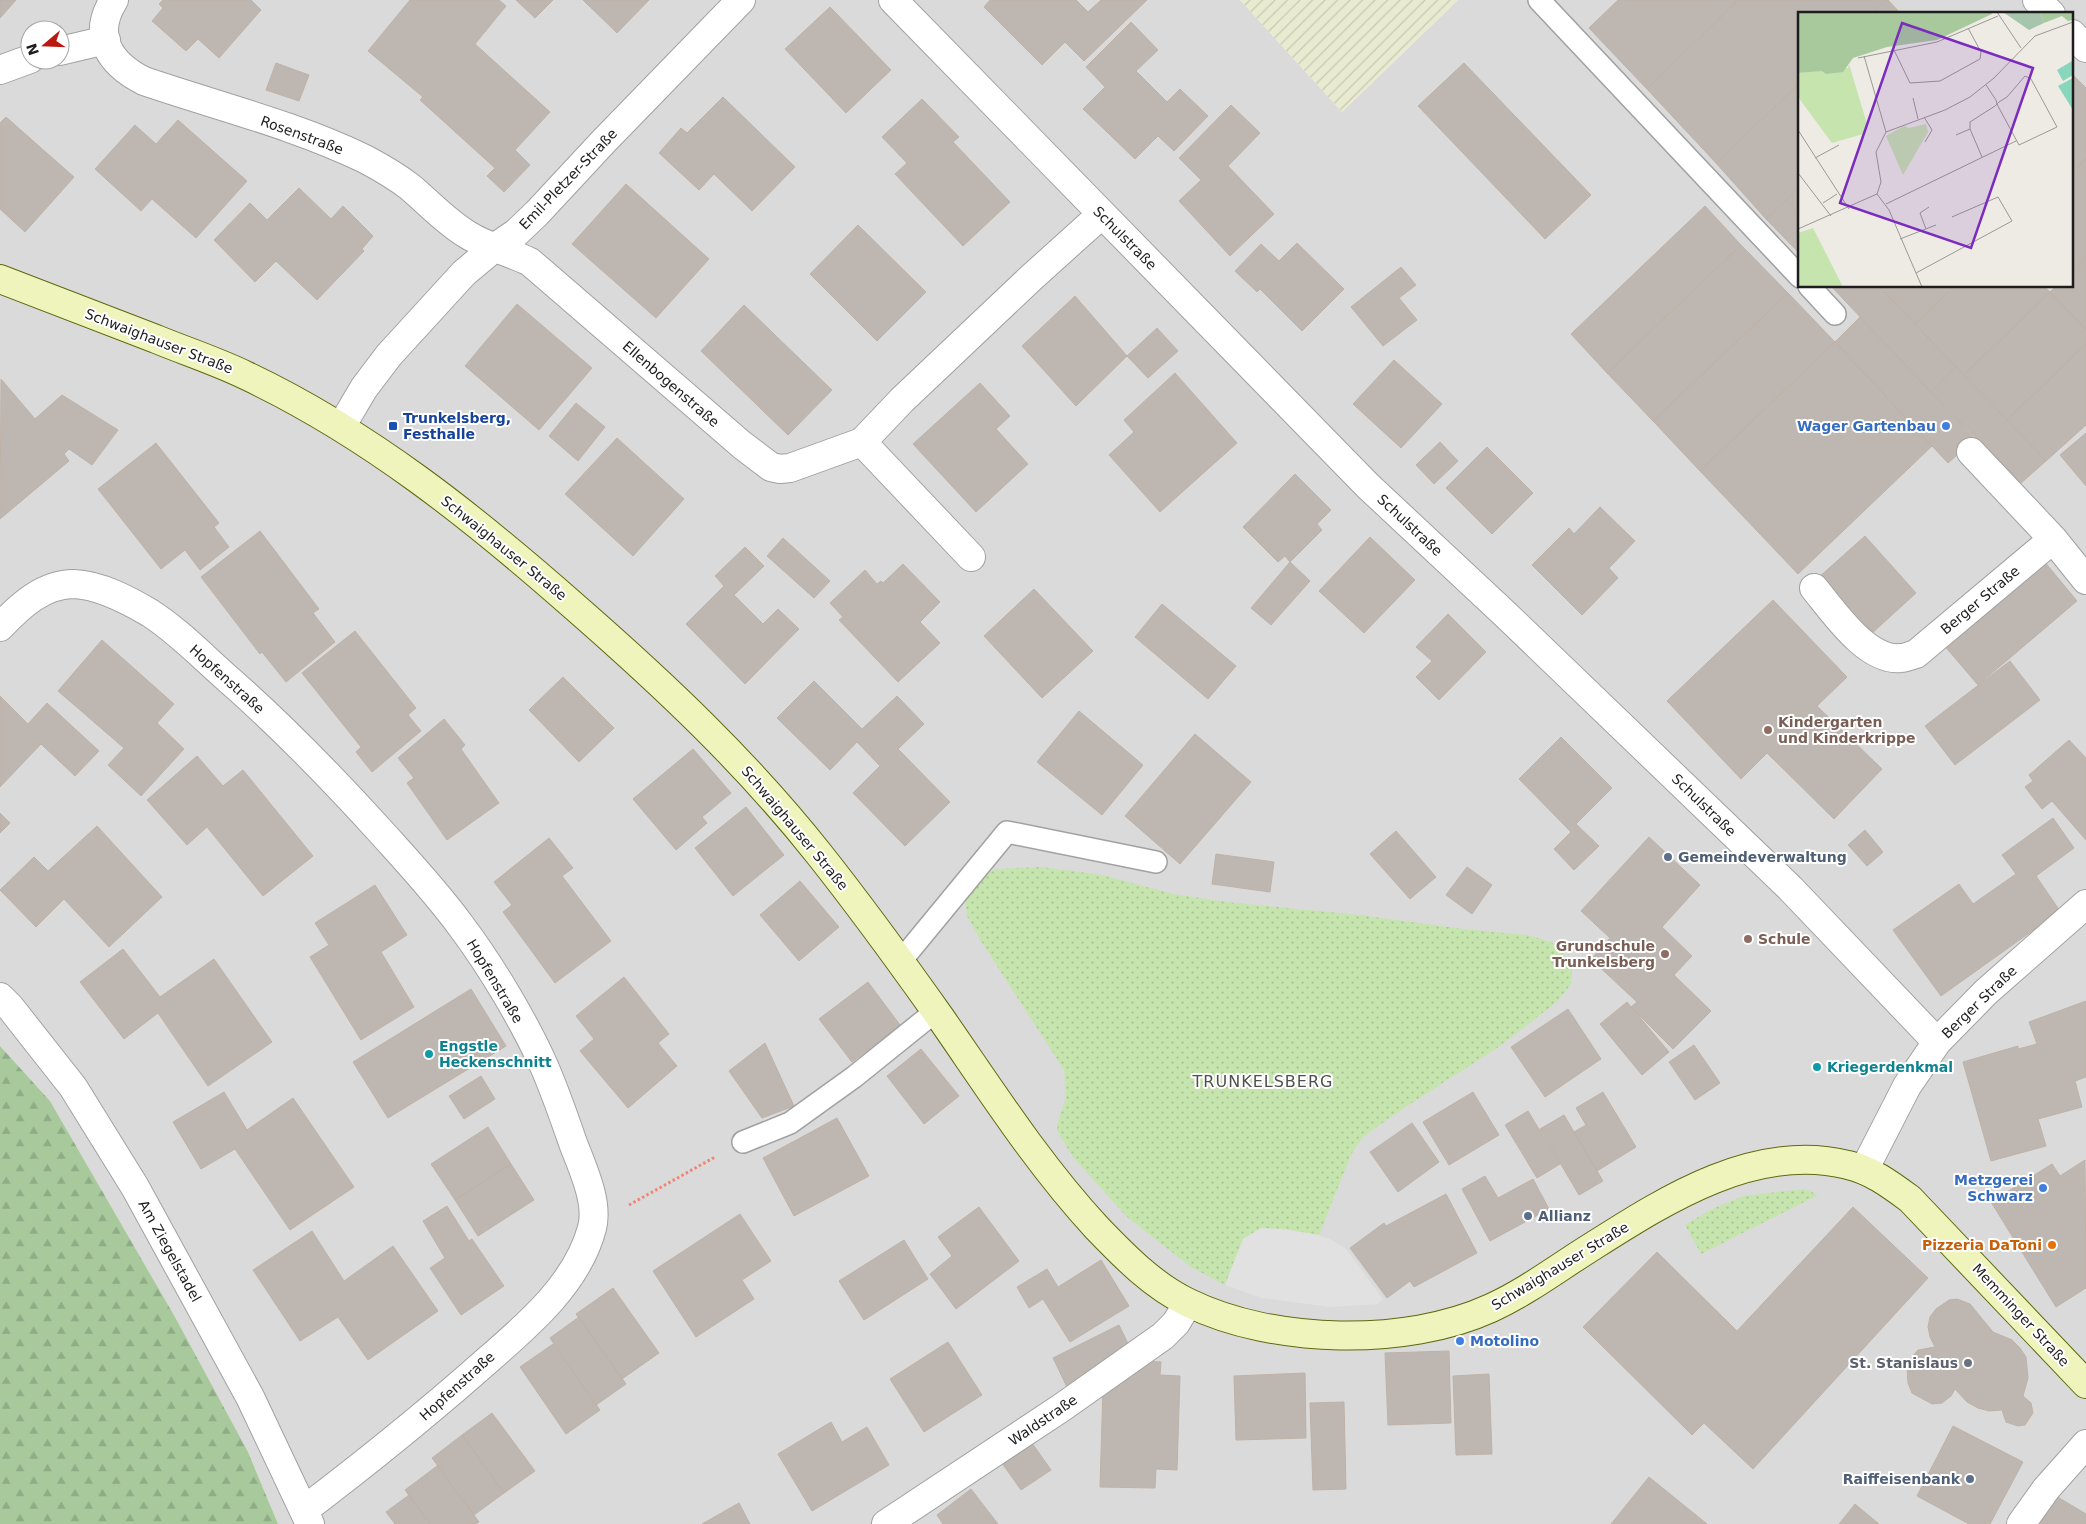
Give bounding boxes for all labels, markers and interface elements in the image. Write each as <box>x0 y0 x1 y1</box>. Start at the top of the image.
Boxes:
inset map <box>1798 12 2074 288</box>
north arrow <box>20 20 70 70</box>
text: N <box>23 41 42 57</box>
street label: Rosenstraße <box>258 113 346 157</box>
street label: Emil-Pletzer-Straße <box>516 125 620 233</box>
street label: Schulstraße <box>1090 203 1160 273</box>
street label: Schwaighauser Straße <box>83 305 235 377</box>
street label: Ellenbogenstraße <box>620 338 722 430</box>
place label: Trunkelsberg, Festhalle <box>403 410 511 442</box>
place label: Wager Gartenbau <box>1797 418 1936 434</box>
marker: Trunkelsberg, Festhalle <box>387 420 399 432</box>
marker: Wager Gartenbau <box>1940 420 1952 432</box>
street label: Schulstraße <box>1374 491 1446 559</box>
street label: Schwaighauser Straße <box>438 492 570 604</box>
street label: Berger Straße <box>1937 563 2023 637</box>
street label: Hopfenstraße <box>186 641 268 717</box>
place label: Kindergarten und Kinderkrippe <box>1778 714 1915 746</box>
marker: Kindergarten und Kinderkrippe <box>1762 724 1774 736</box>
street label: Schwaighauser Straße <box>738 763 852 893</box>
street label: Schulstraße <box>1669 770 1739 840</box>
place label: Gemeindeverwaltung <box>1678 849 1847 865</box>
marker: Gemeindeverwaltung <box>1662 851 1674 863</box>
place label: Schule <box>1758 931 1811 947</box>
marker: Schule <box>1742 933 1754 945</box>
street label: Hopfenstraße <box>464 936 526 1026</box>
place label: Grundschule Trunkelsberg <box>1552 938 1655 970</box>
marker: Grundschule Trunkelsberg <box>1659 948 1671 960</box>
street label: Berger Straße <box>1938 962 2020 1042</box>
place label: Engstle Heckenschnitt <box>439 1038 552 1070</box>
marker: Engstle Heckenschnitt <box>423 1048 435 1060</box>
place label: Kriegerdenkmal <box>1827 1059 1953 1075</box>
marker: Kriegerdenkmal <box>1811 1061 1823 1073</box>
district label: TRUNKELSBERG <box>1192 1072 1333 1091</box>
place label: Metzgerei Schwarz <box>1954 1172 2033 1204</box>
marker: Metzgerei Schwarz <box>2037 1182 2049 1194</box>
street label: Am Ziegelstadel <box>135 1197 205 1305</box>
place label: Allianz <box>1538 1208 1591 1224</box>
marker: Allianz <box>1522 1210 1534 1222</box>
street label: Schwaighauser Straße <box>1489 1219 1631 1313</box>
place label: Pizzeria DaToni <box>1922 1237 2042 1253</box>
marker: Pizzeria DaToni <box>2046 1239 2058 1251</box>
street label: Memminger Straße <box>1969 1260 2073 1370</box>
place label: Motolino <box>1470 1333 1539 1349</box>
marker: Motolino <box>1454 1335 1466 1347</box>
street label: Hopfenstraße <box>416 1348 498 1424</box>
place label: St. Stanislaus <box>1849 1355 1958 1371</box>
marker: St. Stanislaus <box>1962 1357 1974 1369</box>
street label: Waldstraße <box>1006 1391 1080 1449</box>
place label: Raiffeisenbank <box>1843 1471 1961 1487</box>
marker: Raiffeisenbank <box>1964 1473 1976 1485</box>

